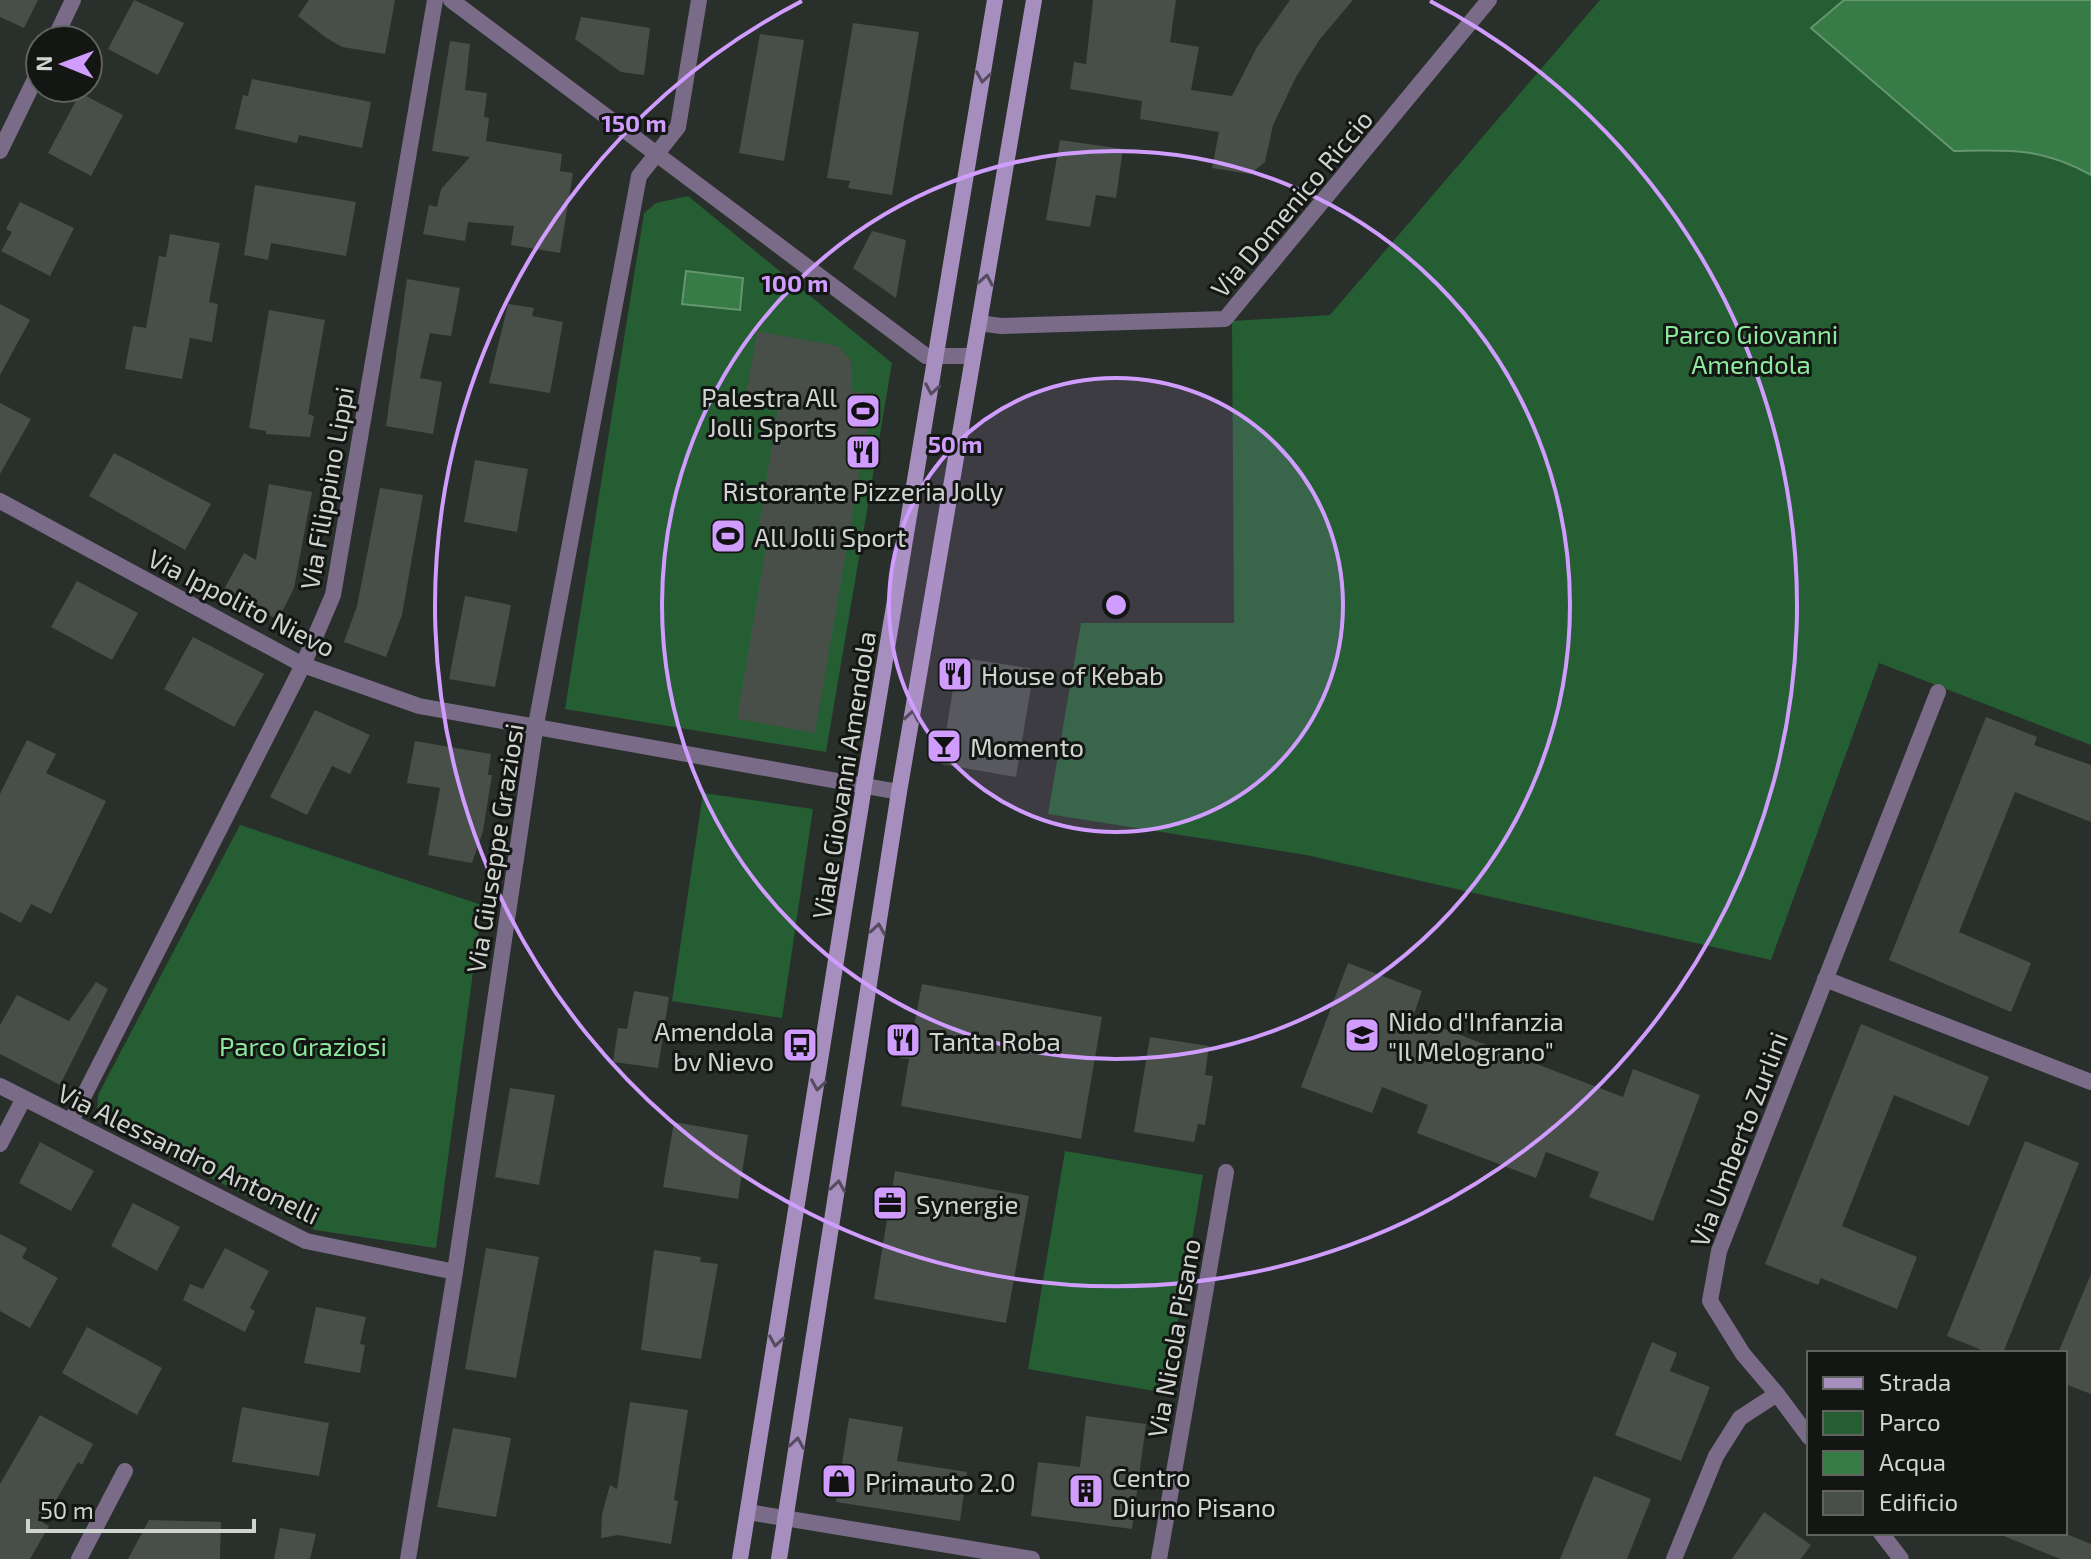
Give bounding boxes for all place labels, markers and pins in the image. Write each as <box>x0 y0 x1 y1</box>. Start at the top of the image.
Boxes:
place label: Palestra All Jolli Sports <box>701 381 837 442</box>
sports icon: Palestra All Jolli Sports <box>844 392 882 430</box>
restaurant icon: Ristorante Pizzeria Jolly <box>844 433 882 471</box>
place label: Ristorante Pizzeria Jolly <box>723 475 1004 506</box>
sports icon: All Jolli Sport <box>709 517 747 555</box>
place label: All Jolli Sport <box>754 521 906 552</box>
centre of rings <box>1102 591 1130 619</box>
restaurant icon: House of Kebab <box>936 655 974 693</box>
place label: House of Kebab <box>981 659 1164 690</box>
bar icon: Momento <box>925 727 963 765</box>
place label: Momento <box>970 731 1084 762</box>
place label: Nido d'Infanzia "Il Melograno" <box>1388 1005 1564 1066</box>
place label: Amendola bv Nievo <box>654 1015 774 1076</box>
school or university icon: Nido d'Infanzia "Il Melograno" <box>1343 1016 1381 1054</box>
restaurant icon: Tanta Roba <box>884 1021 922 1059</box>
place label: Tanta Roba <box>929 1025 1061 1056</box>
bus stop icon: Amendola bv Nievo <box>781 1026 819 1064</box>
office icon: Synergie <box>871 1184 909 1222</box>
place label: Synergie <box>916 1188 1018 1219</box>
place label: Centro Diurno Pisano <box>1112 1461 1276 1522</box>
shop icon: Primauto 2.0 <box>820 1462 858 1500</box>
place label: Primauto 2.0 <box>865 1466 1016 1497</box>
building icon: Centro Diurno Pisano <box>1067 1472 1105 1510</box>

